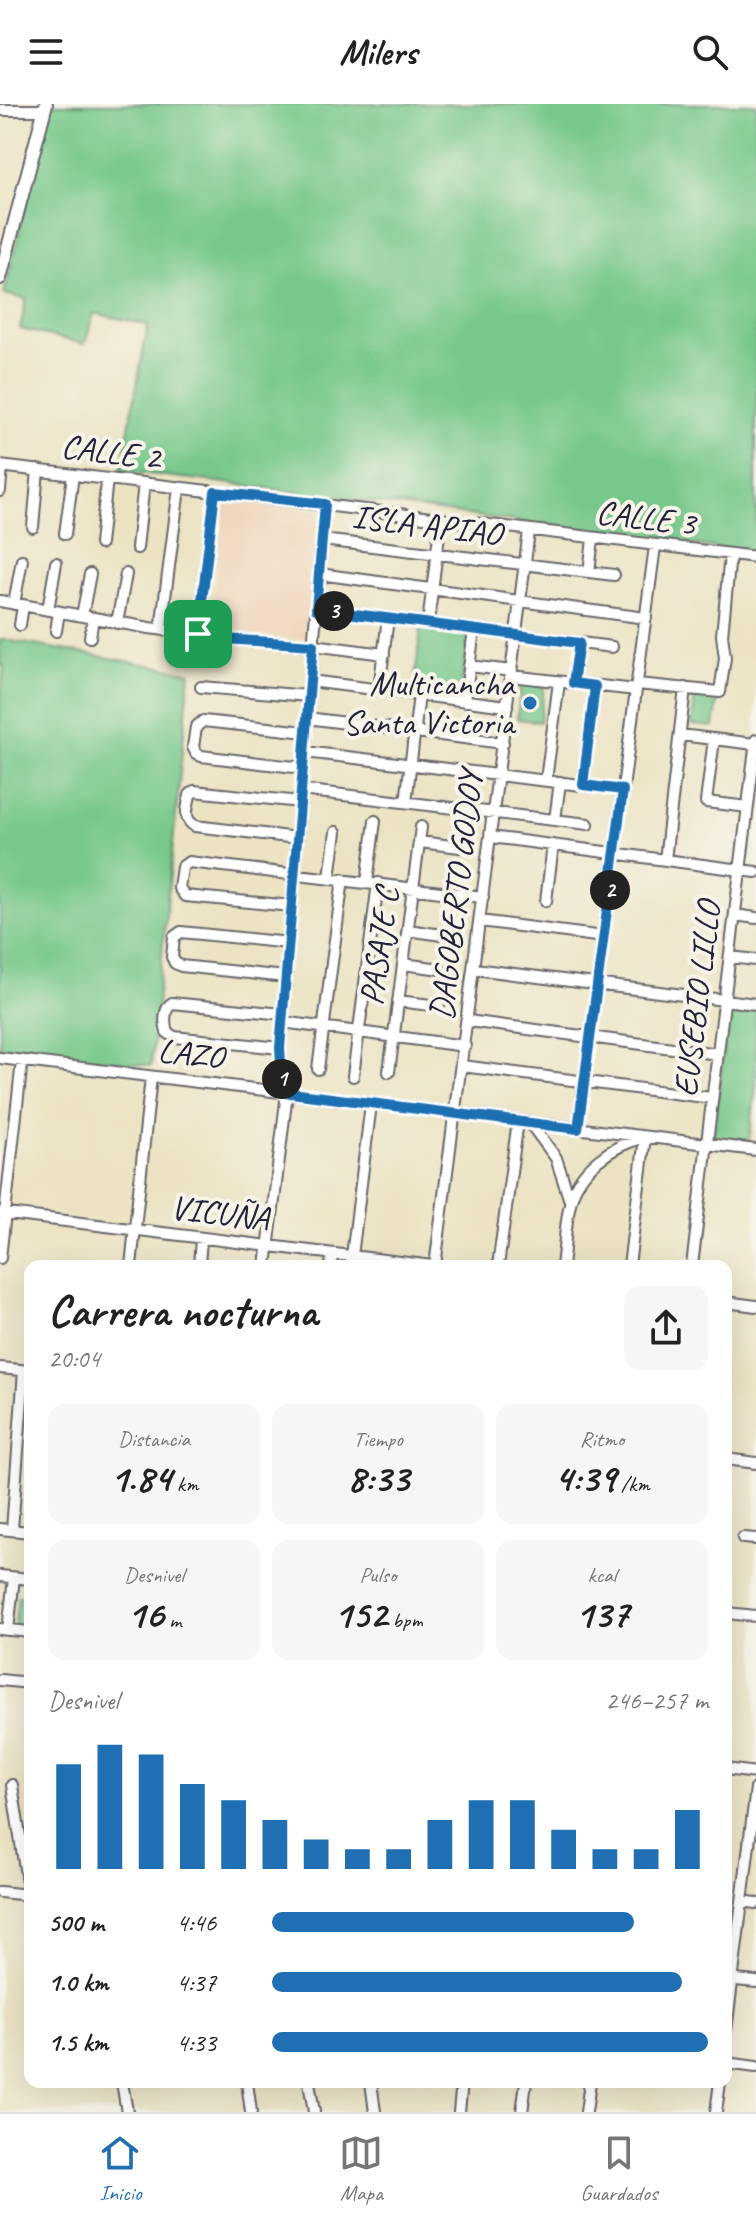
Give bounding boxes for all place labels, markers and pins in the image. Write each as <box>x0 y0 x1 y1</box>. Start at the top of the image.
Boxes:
pin: 3 <box>314 591 354 631</box>
pin <box>164 600 232 668</box>
place label: Multicancha Santa Victoria <box>343 662 517 744</box>
marker: Multicancha Santa Victoria <box>521 694 539 712</box>
pin: 2 <box>590 870 630 910</box>
pin: 1 <box>262 1059 302 1099</box>

